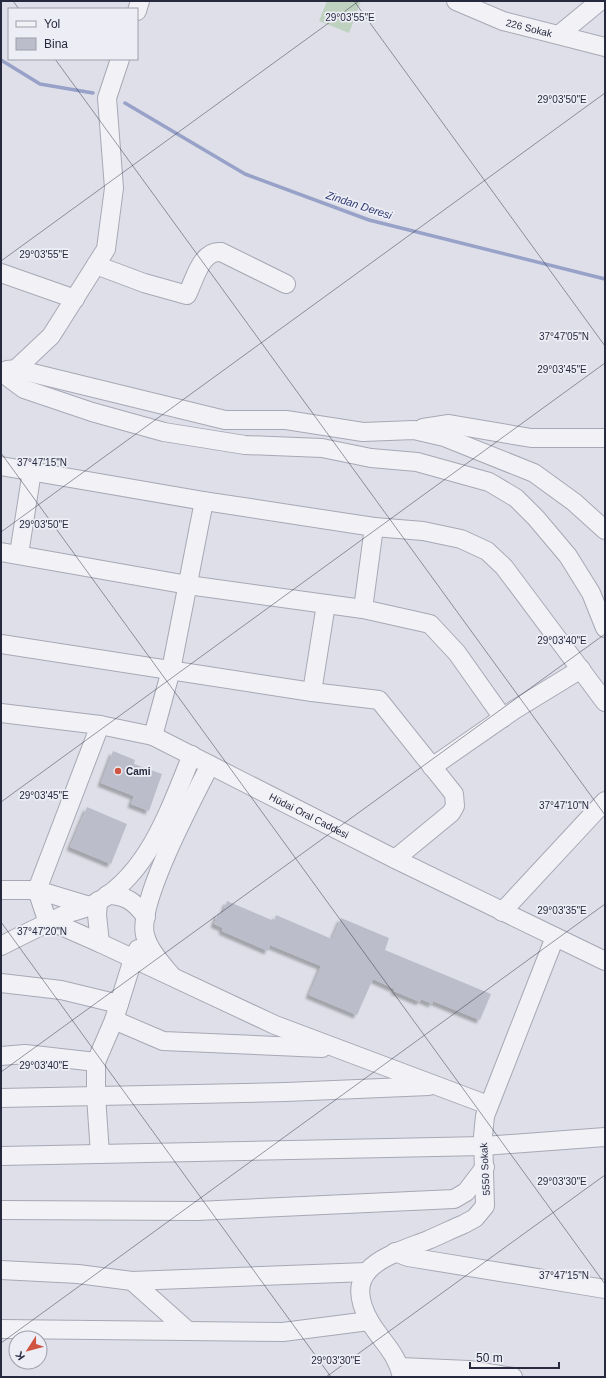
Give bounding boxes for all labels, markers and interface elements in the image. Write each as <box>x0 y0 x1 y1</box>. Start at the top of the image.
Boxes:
legend <box>8 8 138 60</box>
text: 29°03'55"E <box>325 12 375 23</box>
street label: 226 Sokak <box>505 16 554 39</box>
text: Yol <box>44 17 60 31</box>
text: Bina <box>44 37 68 51</box>
text: 29°03'50"E <box>537 94 587 105</box>
water label: Zindan Deresi <box>324 188 394 221</box>
text: 29°03'55"E <box>19 249 69 260</box>
text: 37°47'05"N <box>539 331 589 342</box>
text: 29°03'45"E <box>537 364 587 375</box>
text: 37°47'15"N <box>17 457 67 468</box>
text: 29°03'50"E <box>19 519 69 530</box>
text: 29°03'40"E <box>537 635 587 646</box>
marker: Cami <box>113 766 123 776</box>
place label: Cami <box>126 766 151 777</box>
text: 29°03'45"E <box>19 790 69 801</box>
street label: Hüdai Oral Caddesi <box>268 791 351 840</box>
text: 37°47'10"N <box>539 800 589 811</box>
text: 29°03'35"E <box>537 905 587 916</box>
text: 37°47'20"N <box>17 926 67 937</box>
text: 29°03'40"E <box>19 1060 69 1071</box>
street label: 5550 Sokak <box>478 1141 492 1196</box>
text: 29°03'30"E <box>537 1176 587 1187</box>
text: 37°47'15"N <box>539 1270 589 1281</box>
north arrow <box>8 1330 48 1370</box>
scale bar <box>470 1344 559 1370</box>
text: K <box>13 1349 27 1363</box>
text: 50 m <box>476 1351 503 1365</box>
text: 29°03'30"E <box>311 1355 361 1366</box>

